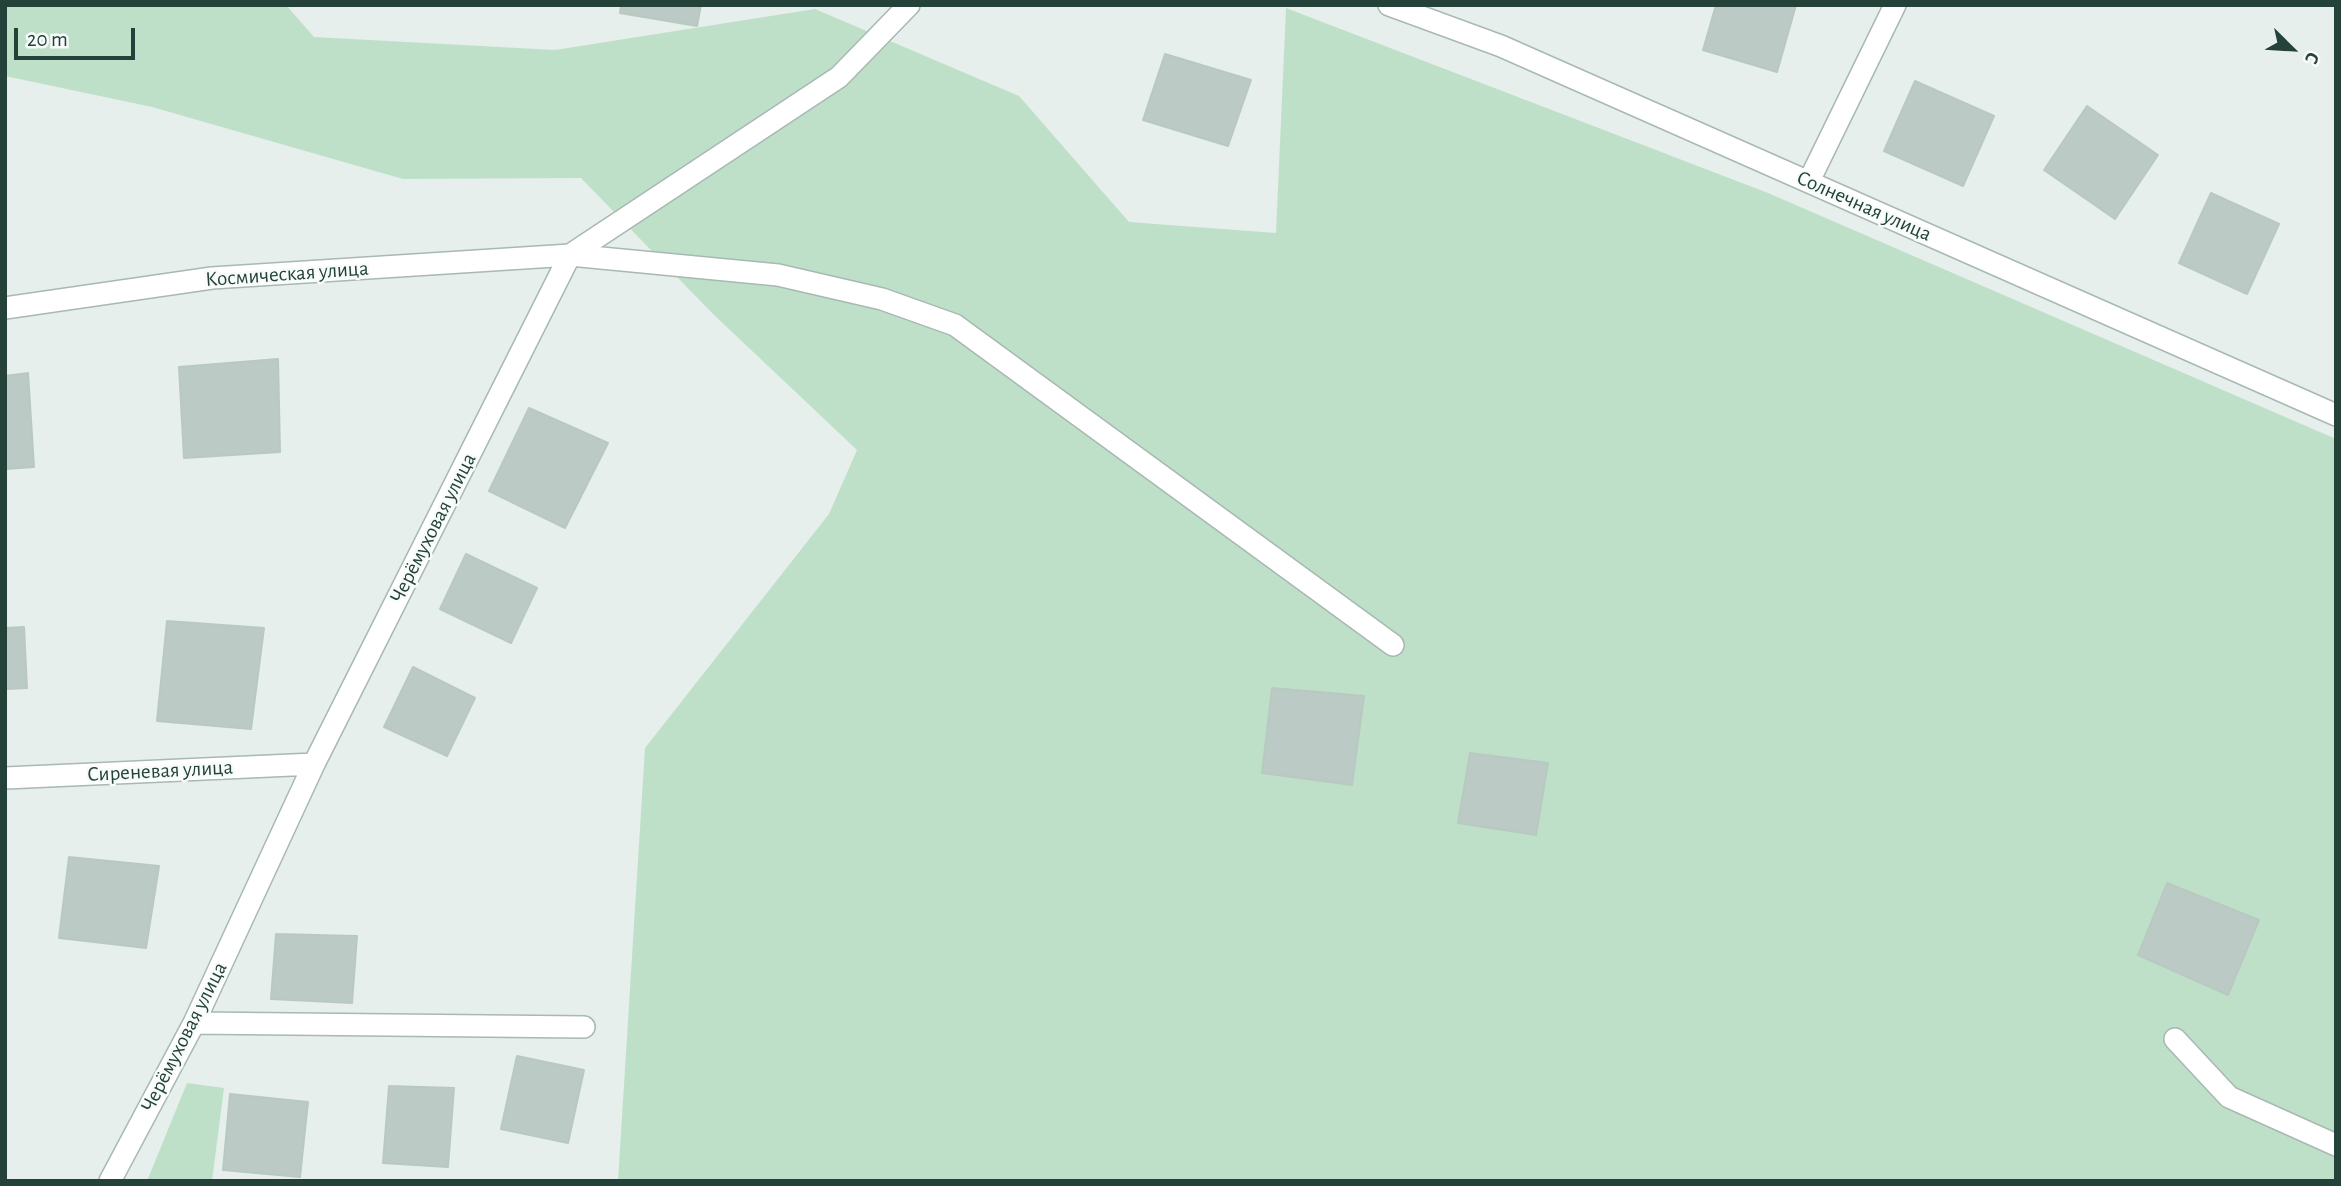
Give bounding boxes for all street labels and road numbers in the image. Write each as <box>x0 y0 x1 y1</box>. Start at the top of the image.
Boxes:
street label: Солнечная улица <box>1793 165 1935 247</box>
street label: Космическая улица <box>205 256 369 292</box>
street label: Черёмуховая улица <box>384 449 482 607</box>
street label: Сиреневая улица <box>86 755 234 787</box>
street label: Черёмуховая улица <box>135 958 233 1116</box>

